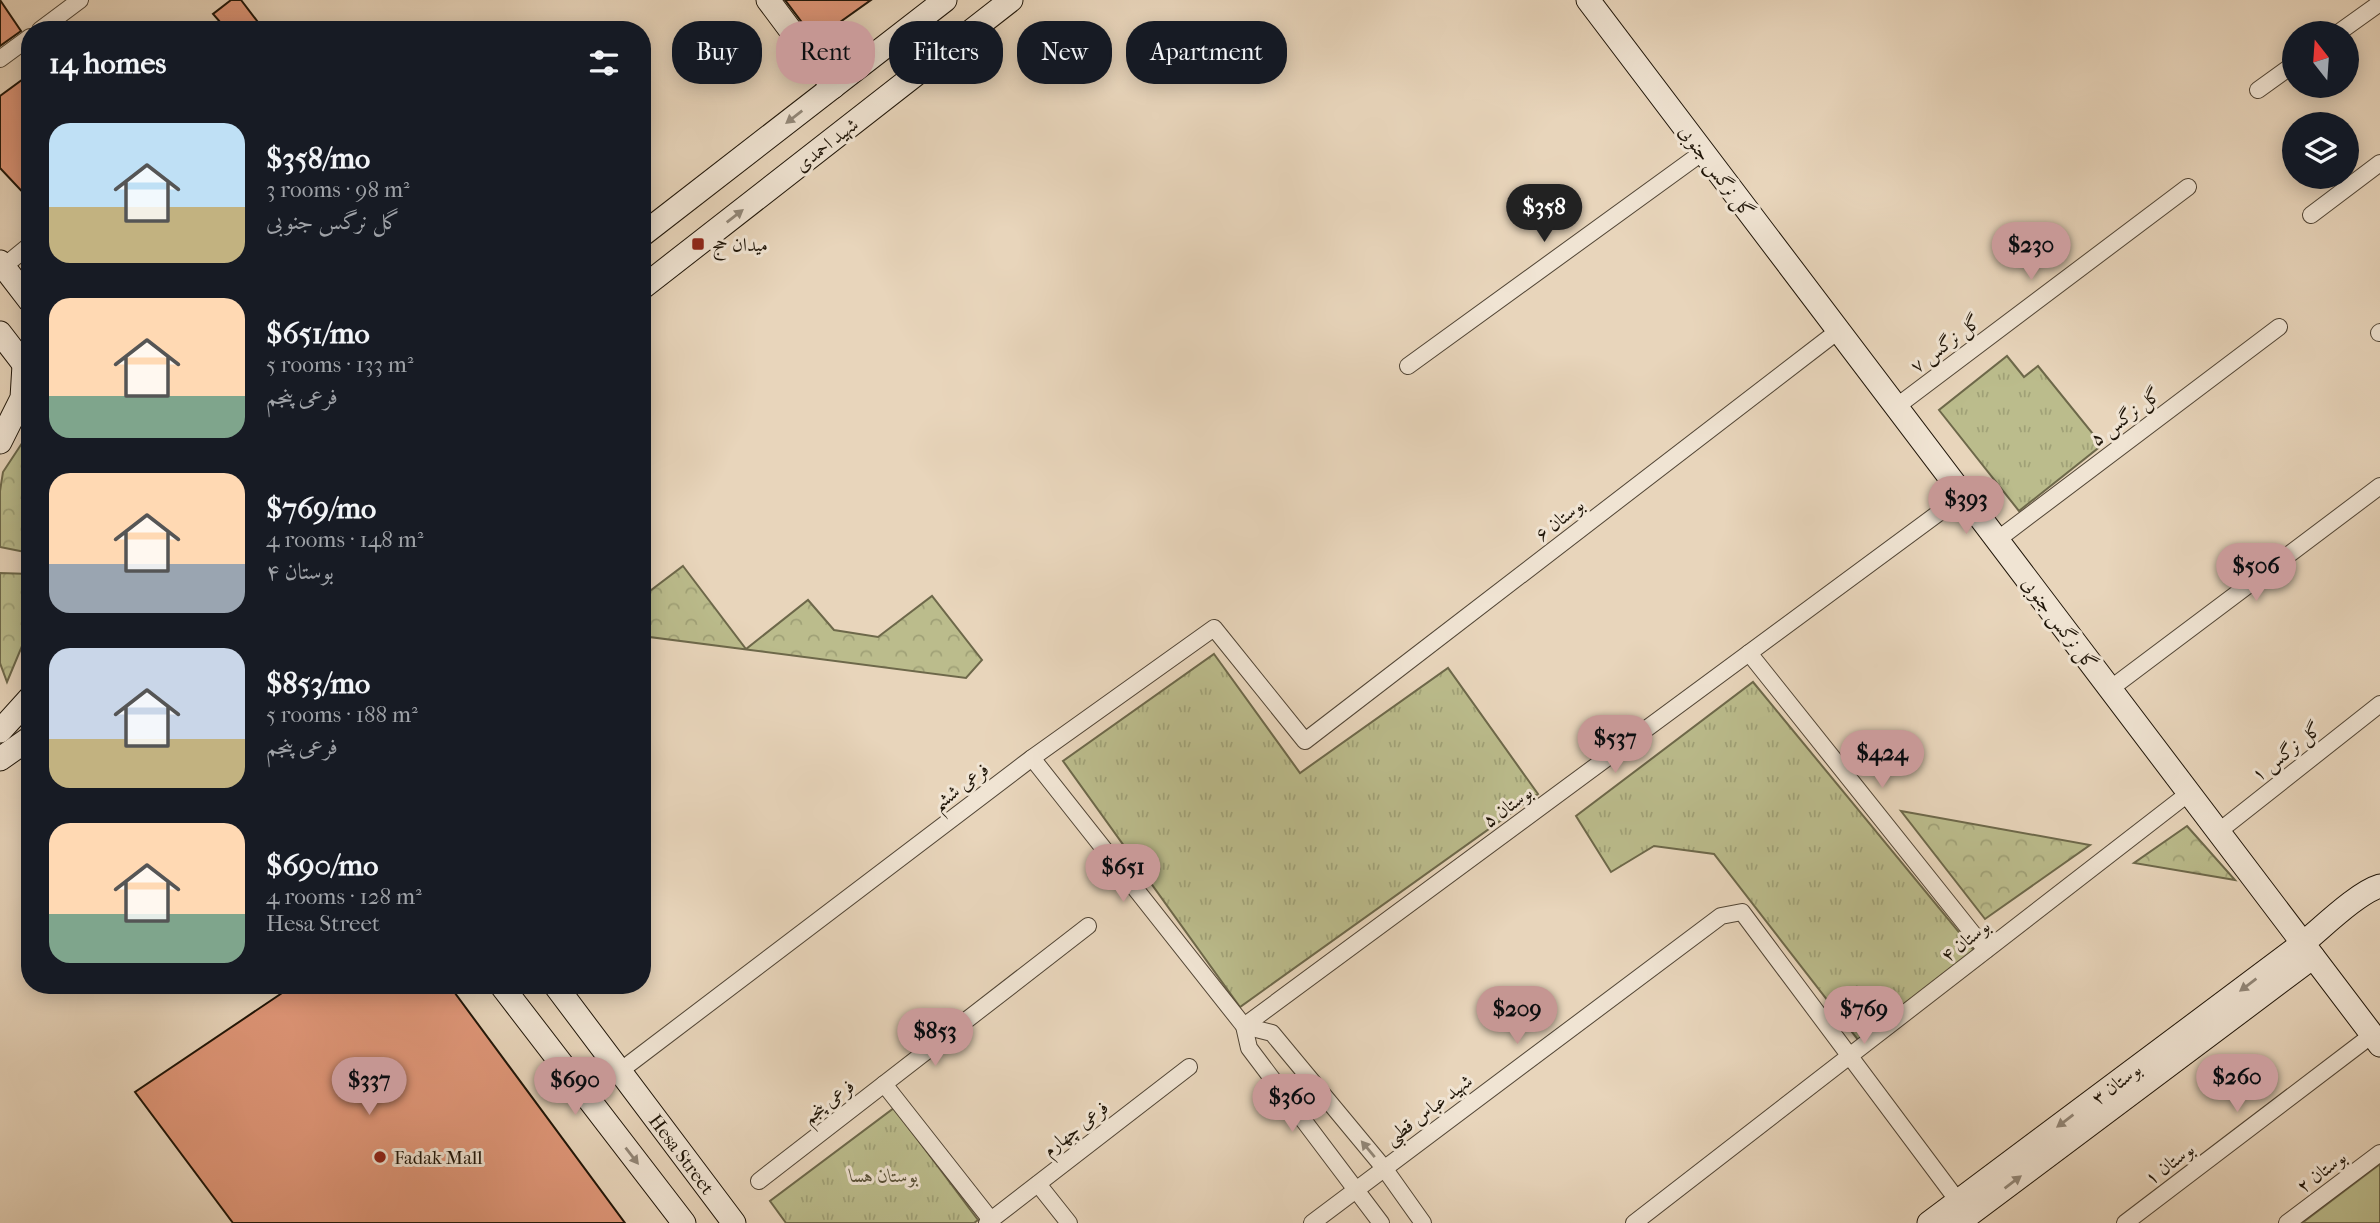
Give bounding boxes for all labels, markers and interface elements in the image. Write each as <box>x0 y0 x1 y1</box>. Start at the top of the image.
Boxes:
chip: Buy <box>672 21 762 84</box>
chip: Rent <box>776 21 875 84</box>
chip: Filters <box>889 21 1003 84</box>
chip: New <box>1017 21 1112 84</box>
chip: Apartment <box>1126 21 1287 84</box>
north arrow <box>2282 21 2359 98</box>
map controls <box>2282 21 2359 189</box>
icon: filters <box>585 44 623 82</box>
text: 14 homes <box>49 46 166 81</box>
one-way arrow <box>786 109 804 124</box>
button: layers <box>2282 112 2359 189</box>
street label: شهید احمدی <box>791 113 863 177</box>
street label: گل نرگس جنوبی <box>1672 120 1759 224</box>
text: $358/mo <box>266 141 370 176</box>
icon: home <box>105 151 189 235</box>
text: 3 rooms · 98 m² <box>266 176 410 203</box>
pin: $358 <box>1503 184 1585 244</box>
text: $358 <box>1522 193 1566 220</box>
text: گل نرگس جنوبی <box>266 208 400 235</box>
one-way arrow <box>725 208 743 223</box>
pin: $230 <box>1990 222 2072 282</box>
text: $230 <box>2008 231 2054 258</box>
place label: میدان حج <box>712 234 768 261</box>
marker: میدان حج <box>690 236 706 252</box>
street label: گل نرگس ۷ <box>1905 309 1986 379</box>
text: $651/mo <box>266 316 370 351</box>
icon: home <box>105 326 189 410</box>
text: 5 rooms · 133 m² <box>266 351 413 378</box>
street label: گل نرگس ۵ <box>2085 382 2166 452</box>
text: فرعی پنجم <box>266 383 338 410</box>
pin: $393 <box>1925 476 2007 536</box>
text: $393 <box>1944 485 1988 512</box>
text: $769/mo <box>266 491 376 526</box>
street label: بوستان ۶ <box>1531 494 1589 546</box>
icon: home <box>105 501 189 585</box>
text: 4 rooms · 148 m² <box>266 526 423 553</box>
pin: $506 <box>2215 544 2297 603</box>
text: $506 <box>2232 552 2280 579</box>
text: بوستان ۴ <box>266 558 334 585</box>
street label: گل نرگس جنوبی <box>2015 572 2102 676</box>
text: $853/mo <box>266 666 370 701</box>
icon: home <box>105 676 189 760</box>
text: 5 rooms · 188 m² <box>266 701 418 728</box>
pin: $537 <box>1574 716 1656 775</box>
street label: گل نرگس ۱ <box>2247 717 2327 787</box>
text: $537 <box>1593 724 1637 751</box>
pin: $424 <box>1841 730 1923 790</box>
text: فرعی پنجم <box>266 733 338 760</box>
text: $424 <box>1856 739 1908 766</box>
street label: فرعی ششم <box>928 758 998 822</box>
street label: بوستان ۵ <box>1478 781 1537 833</box>
pin: $651 <box>1082 844 1164 904</box>
text: $690/mo <box>266 848 378 883</box>
icon: home <box>105 851 189 935</box>
text: $651 <box>1101 853 1145 880</box>
text: 4 rooms · 128 m² <box>266 883 422 910</box>
text: Hesa Street <box>266 910 380 937</box>
street label: بوستان ۴ <box>1937 915 1995 967</box>
one-way arrow <box>2239 977 2257 991</box>
pin: $209 <box>1476 986 1558 1046</box>
pin: $769 <box>1823 986 1905 1046</box>
text: $209 <box>1492 995 1542 1022</box>
text: $769 <box>1840 995 1888 1022</box>
pin: $853 <box>894 1009 976 1068</box>
text: $853 <box>913 1017 957 1044</box>
pin: $260 <box>2196 1054 2278 1114</box>
pin: $337 <box>328 1058 410 1117</box>
pin: $690 <box>534 1058 616 1117</box>
street label: بوستان ۳ <box>2088 1058 2146 1110</box>
text: $260 <box>2212 1063 2262 1090</box>
text: $337 <box>348 1066 390 1093</box>
text: $690 <box>550 1066 600 1093</box>
street label: شهید عباس قطبی <box>1381 1070 1479 1153</box>
pin: $360 <box>1251 1074 1333 1134</box>
street label: فرعی پنجم <box>798 1075 863 1134</box>
text: $360 <box>1268 1083 1316 1110</box>
street label: فرعی چهارم <box>1039 1096 1116 1165</box>
street label: Hesa Street <box>644 1110 718 1199</box>
one-way arrow <box>2057 1113 2075 1128</box>
street label: بوستان ۱ <box>2141 1138 2199 1190</box>
one-way arrow <box>1361 1140 1376 1157</box>
street label: بوستان ۲ <box>2293 1146 2351 1198</box>
place label: Fadak Mall <box>394 1147 483 1169</box>
one-way arrow <box>624 1147 638 1165</box>
marker: Fadak Mall <box>372 1149 388 1165</box>
park label: بوستان هسا <box>848 1165 919 1188</box>
one-way arrow <box>2004 1175 2022 1189</box>

